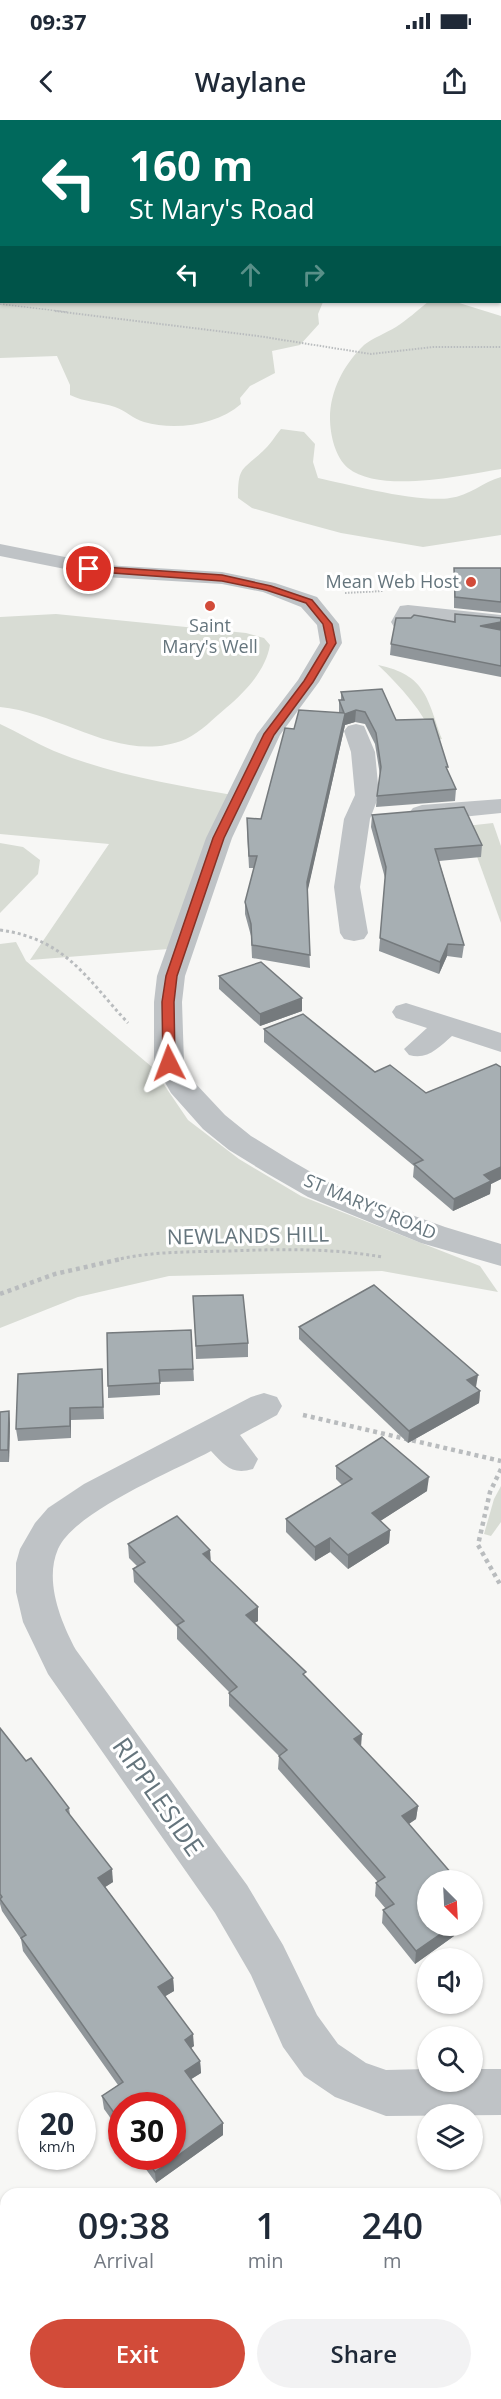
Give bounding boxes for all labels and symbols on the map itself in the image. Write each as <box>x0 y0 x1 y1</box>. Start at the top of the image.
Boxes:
pin <box>63 543 114 594</box>
place label: Mean Web Host <box>325 569 459 593</box>
marker: Mean Web Host <box>464 575 478 589</box>
marker: Saint Mary's Well <box>203 599 217 613</box>
place label: Saint Mary's Well <box>162 613 258 658</box>
position arrow <box>137 1031 201 1095</box>
street label: ST MARY'S ROAD <box>301 1167 440 1245</box>
street label: NEWLANDS HILL <box>167 1220 329 1250</box>
street label: RIPPLESIDE <box>105 1730 213 1863</box>
north arrow <box>417 1870 483 1936</box>
speed limit sign: 30 <box>108 2092 186 2170</box>

